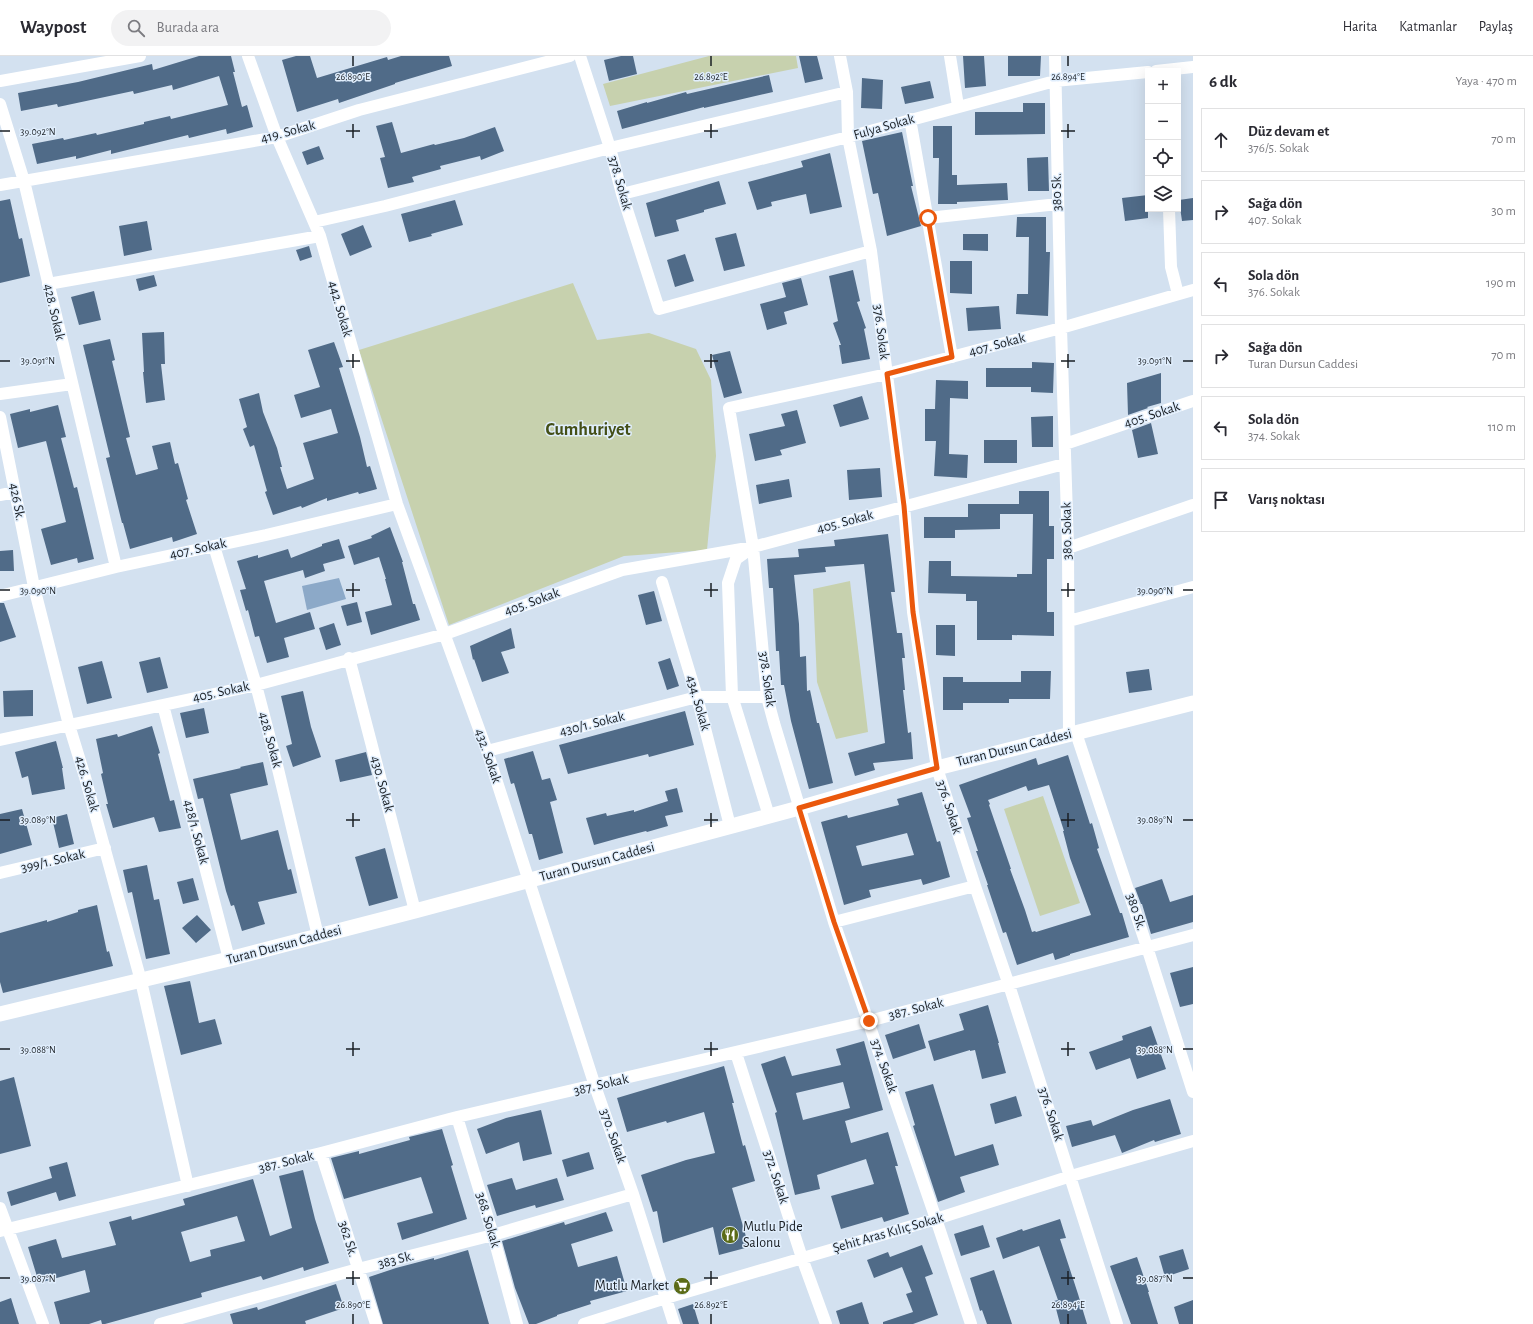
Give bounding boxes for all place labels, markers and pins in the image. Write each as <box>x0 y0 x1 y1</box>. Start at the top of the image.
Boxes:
place label: Mutlu Pide Salonu <box>743 1220 803 1250</box>
restaurant icon: Mutlu Pide Salonu <box>720 1225 740 1245</box>
supermarket icon: Mutlu Market <box>672 1276 692 1296</box>
place label: Mutlu Market <box>595 1279 670 1293</box>

